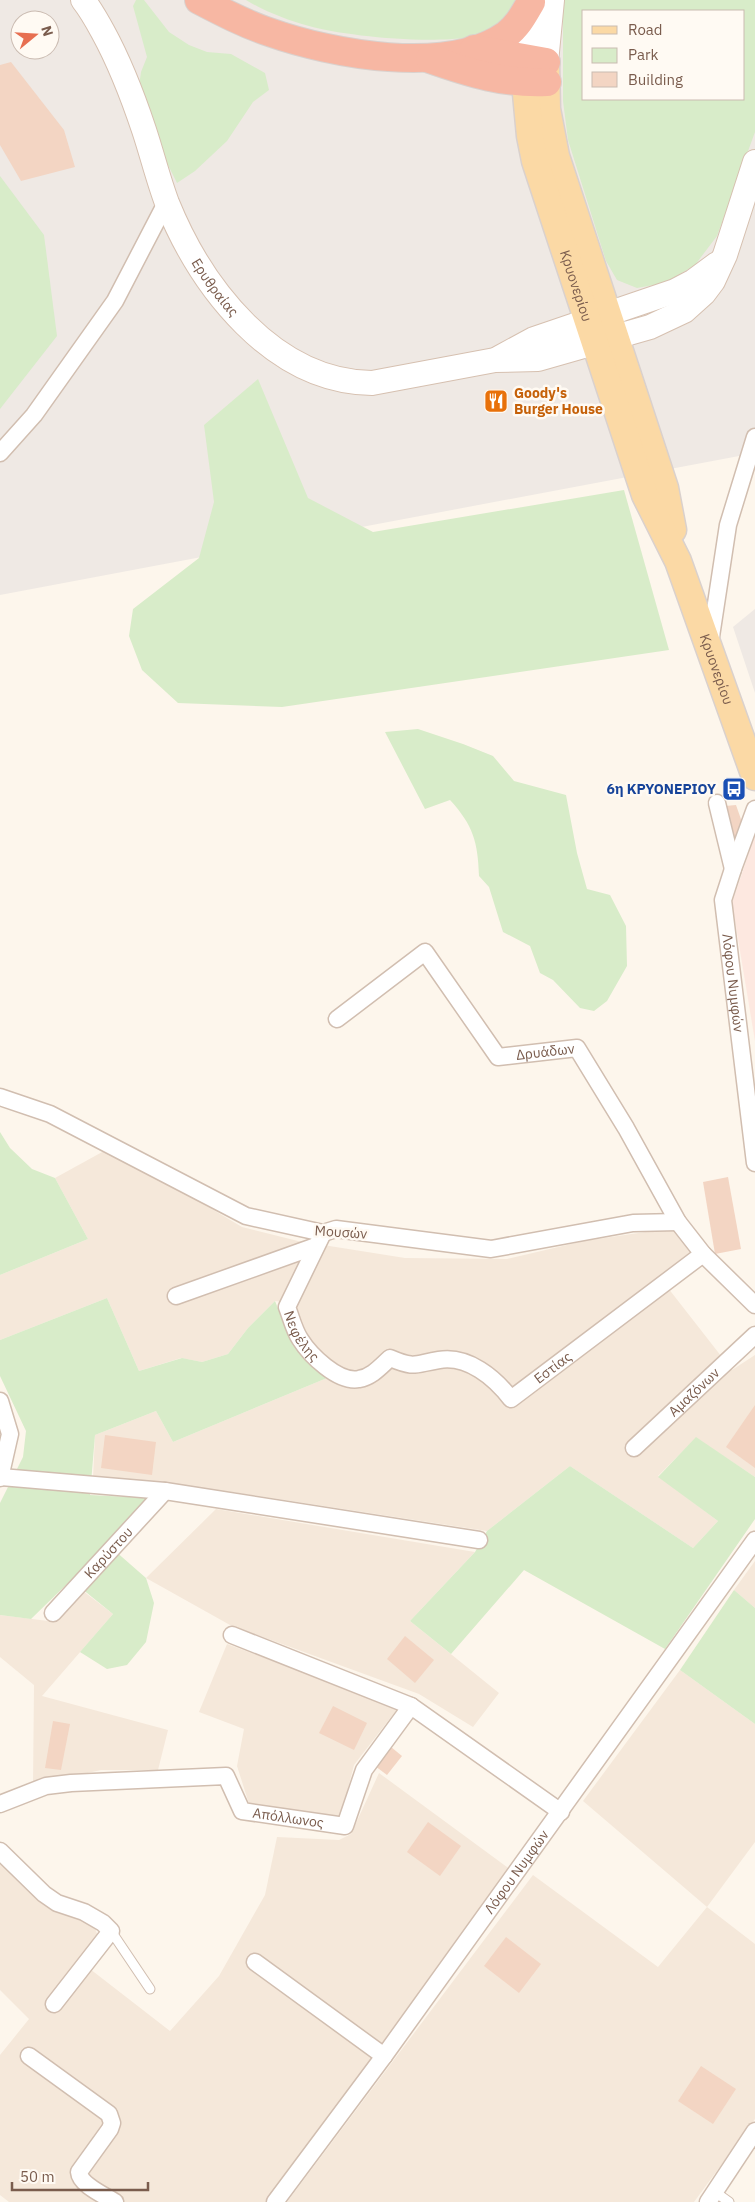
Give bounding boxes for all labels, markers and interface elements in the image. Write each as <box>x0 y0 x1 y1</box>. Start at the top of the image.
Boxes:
north arrow <box>10 10 60 60</box>
legend <box>582 10 745 100</box>
text: Road <box>628 20 663 39</box>
text: N <box>37 23 57 39</box>
text: Park <box>628 45 658 64</box>
text: Building <box>628 70 683 89</box>
street label: Κρυονερίου <box>556 248 596 324</box>
street label: Ερυθραίας <box>188 255 243 320</box>
place label: Goody's Burger House <box>514 384 603 418</box>
restaurant icon: Goody's Burger House <box>483 388 509 414</box>
street label: Κρυονερίου <box>696 631 737 707</box>
bus stop icon: 6η ΚΡΥΟΝΕΡΙΟΥ <box>721 776 747 802</box>
place label: 6η ΚΡΥΟΝΕΡΙΟΥ <box>607 780 716 798</box>
street label: Λόφου Νυμφών <box>718 933 748 1033</box>
street label: Δρυάδων <box>515 1039 575 1064</box>
street label: Μουσών <box>314 1221 368 1243</box>
street label: Νεφέλης <box>280 1308 323 1366</box>
street label: Εστίας <box>530 1347 575 1388</box>
street label: Αμαζόνων <box>665 1364 723 1420</box>
street label: Καρύστου <box>80 1523 137 1582</box>
street label: Απόλλωνος <box>252 1804 325 1832</box>
street label: Λόφου Νυμφών <box>480 1826 553 1917</box>
scale bar <box>12 2160 149 2192</box>
text: 50 m <box>20 2167 55 2186</box>

